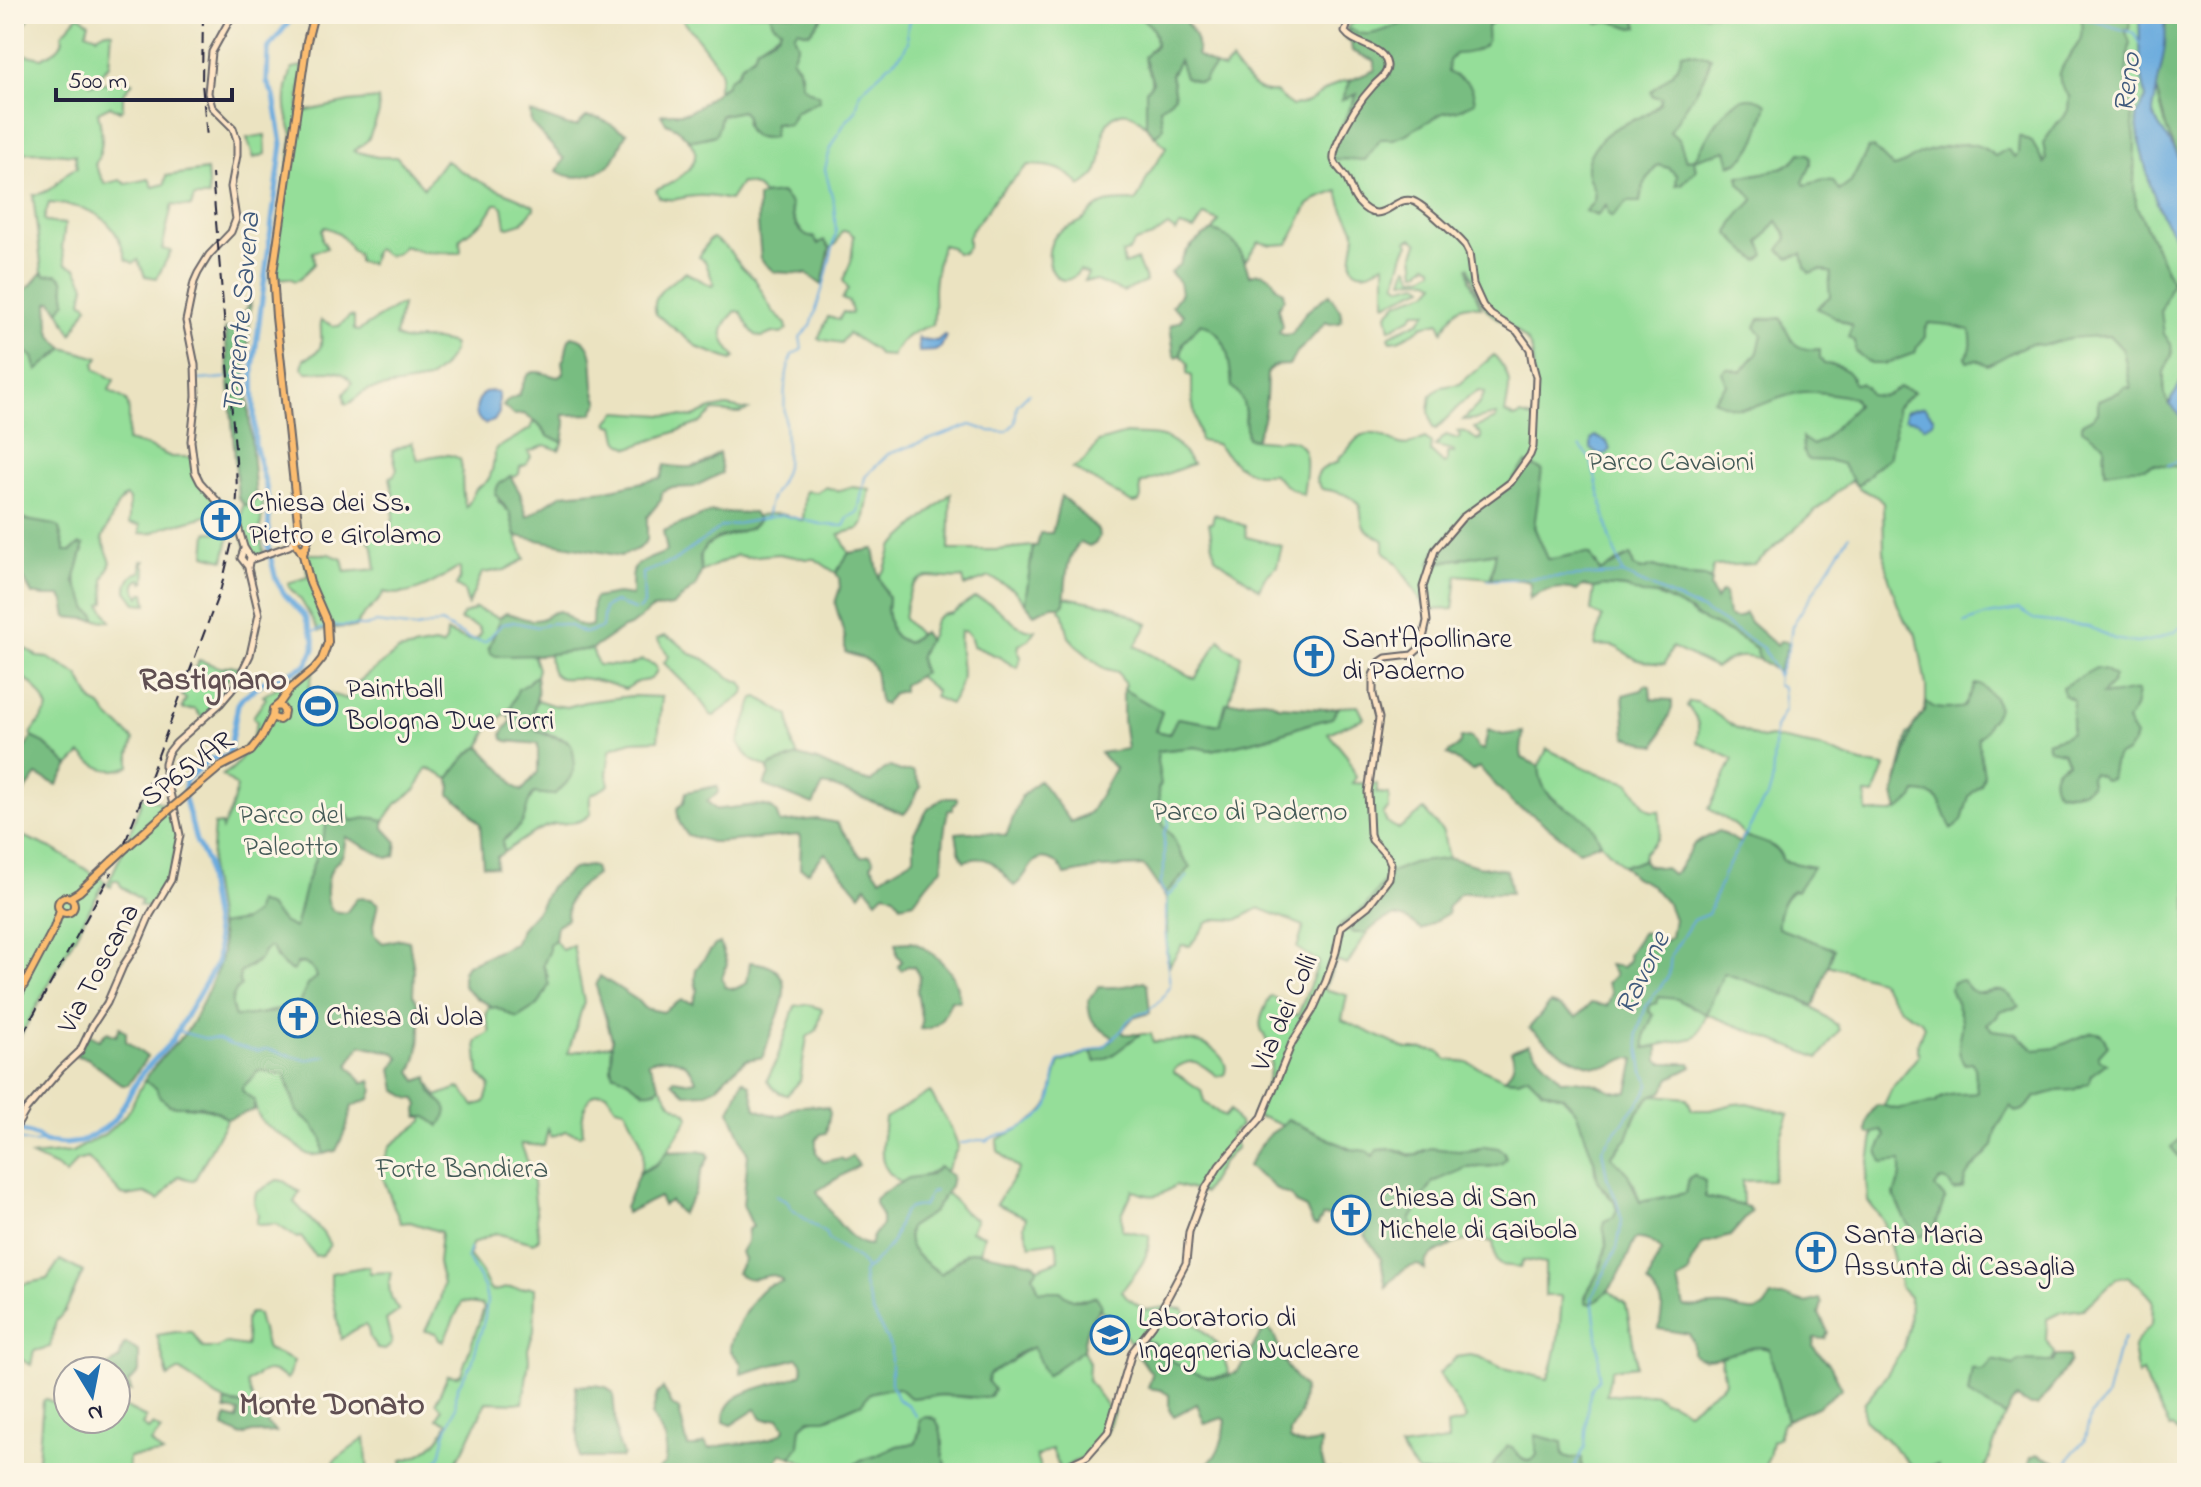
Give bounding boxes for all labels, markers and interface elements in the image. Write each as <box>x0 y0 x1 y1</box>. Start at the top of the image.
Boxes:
water label: Reno <box>2103 49 2155 116</box>
scale bar <box>56 52 232 102</box>
text: 500 m <box>68 65 127 100</box>
water label: Torrente Savena <box>212 210 274 415</box>
park label: Parco Cavaioni <box>1587 443 1755 484</box>
place label: Chiesa dei Ss. Pietro e Girolamo <box>249 484 441 557</box>
church icon: Chiesa dei Ss. Pietro e Girolamo <box>200 499 242 541</box>
place label: Sant'Apollinare di Paderno <box>1342 620 1512 693</box>
church icon: Sant'Apollinare di Paderno <box>1293 635 1335 677</box>
district label: Rastignano <box>139 658 287 706</box>
place label: Paintball Bologna Due Torri <box>345 670 554 743</box>
sports icon: Paintball Bologna Due Torri <box>297 685 339 727</box>
street label: SP65VAR <box>133 721 243 818</box>
park label: Parco di Paderno <box>1152 793 1348 834</box>
park label: Parco del Paleotto <box>238 796 344 869</box>
street label: Via Toscana <box>48 897 151 1042</box>
water label: Ravone <box>1605 923 1684 1023</box>
street label: Via dei Colli <box>1241 947 1330 1080</box>
church icon: Chiesa di Jola <box>277 997 319 1039</box>
place label: Chiesa di Jola <box>326 998 484 1039</box>
park label: Forte Bandiera <box>375 1150 548 1191</box>
place label: Chiesa di San Michele di Gaibola <box>1379 1179 1577 1252</box>
church icon: Chiesa di San Michele di Gaibola <box>1330 1194 1372 1236</box>
place label: Santa Maria Assunta di Casaglia <box>1844 1216 2075 1289</box>
church icon: Santa Maria Assunta di Casaglia <box>1795 1231 1837 1273</box>
place label: Laboratorio di Ingegneria Nucleare <box>1138 1299 1360 1372</box>
school or university icon: Laboratorio di Ingegneria Nucleare <box>1089 1314 1131 1356</box>
north arrow <box>52 1355 132 1435</box>
district label: Monte Donato <box>239 1383 425 1430</box>
text: N <box>85 1395 105 1429</box>

